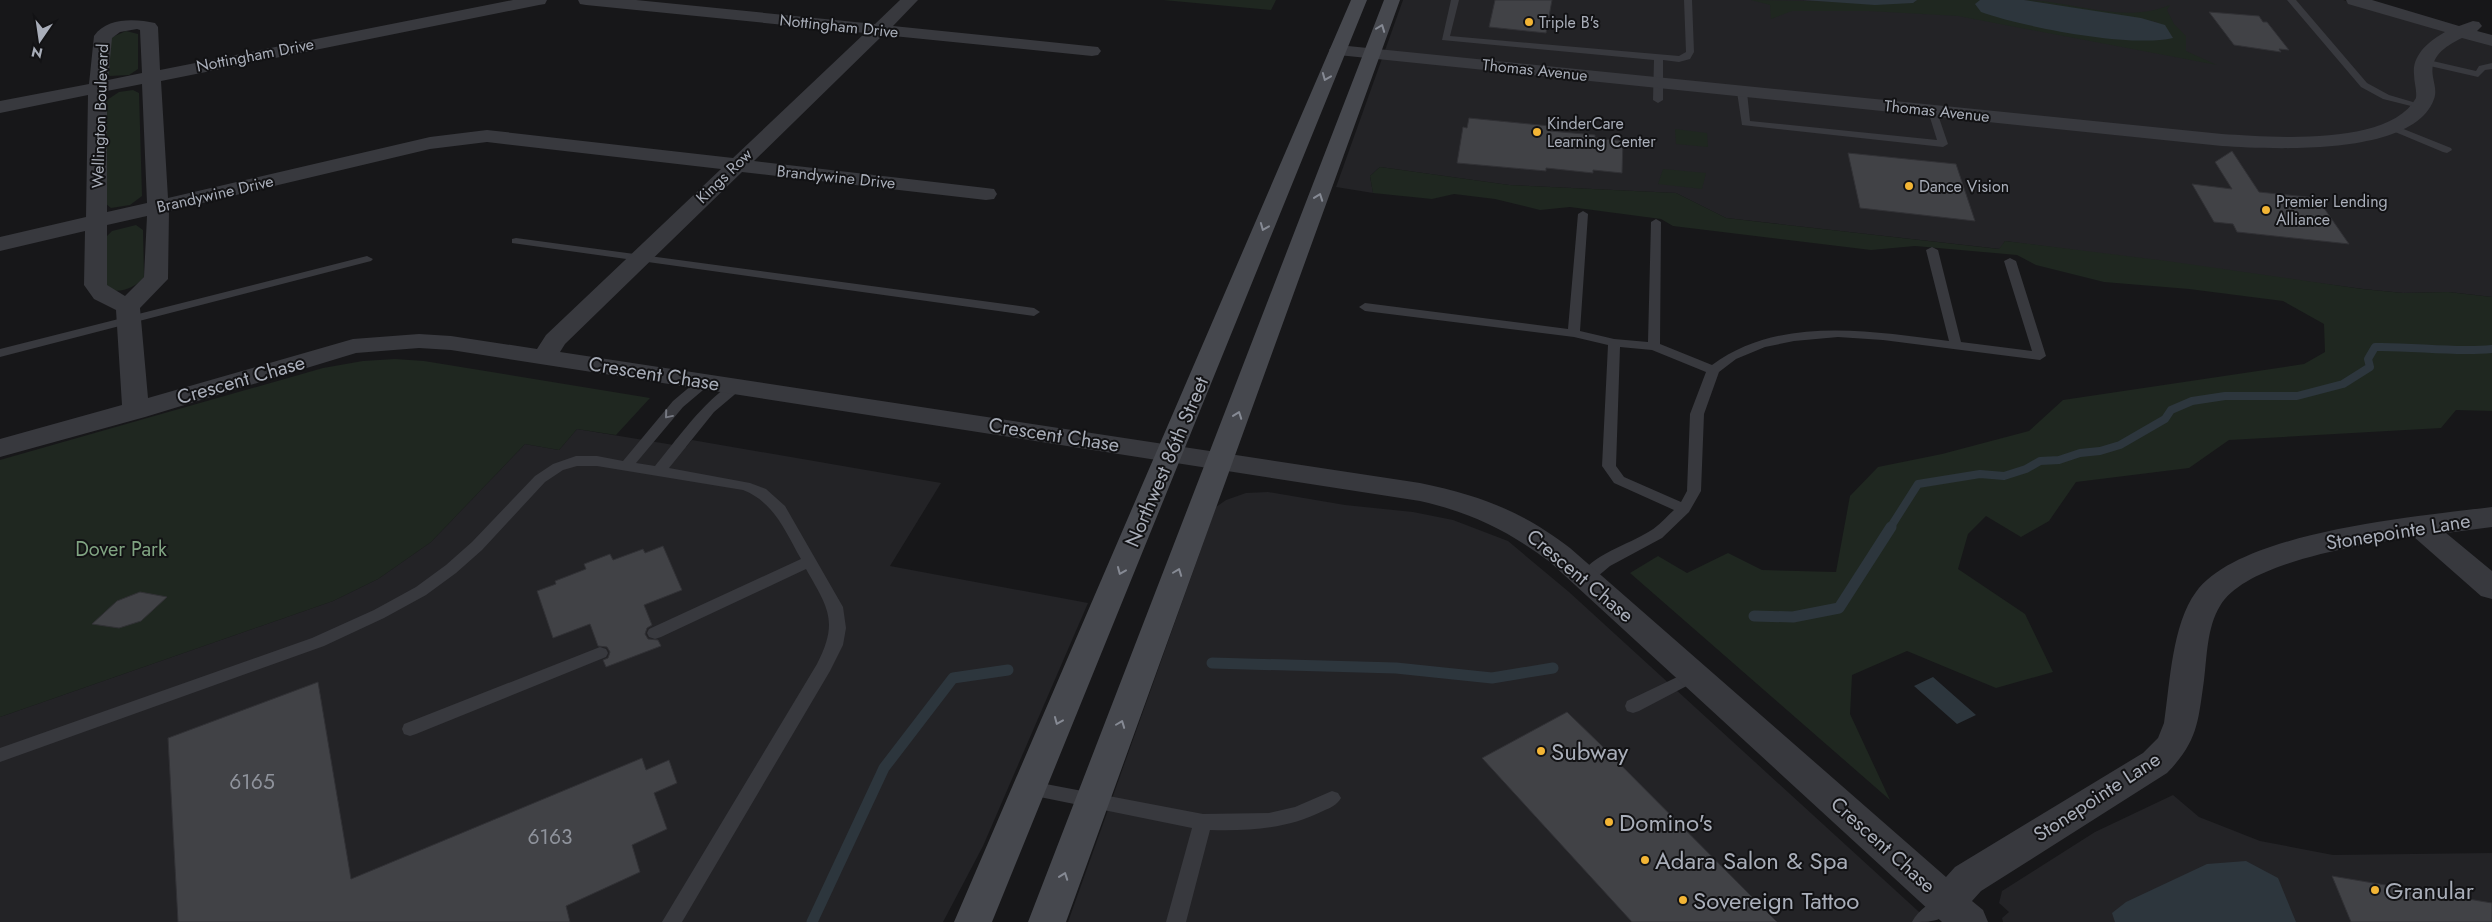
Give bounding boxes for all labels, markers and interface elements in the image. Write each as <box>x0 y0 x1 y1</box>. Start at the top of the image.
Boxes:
street label: Nottingham Drive <box>778 8 900 44</box>
place label: Triple B's <box>1539 11 1599 34</box>
north arrow <box>15 15 65 65</box>
marker: Triple B's <box>1523 16 1535 28</box>
one-way arrow <box>1375 24 1385 33</box>
street label: Nottingham Drive <box>194 32 316 78</box>
text: N <box>29 42 45 64</box>
street label: Wellington Boulevard <box>86 43 114 189</box>
street label: Thomas Avenue <box>1481 53 1589 87</box>
one-way arrow <box>1322 72 1333 81</box>
street label: Thomas Avenue <box>1883 94 1991 128</box>
place label: KinderCare Learning Center <box>1547 112 1656 153</box>
marker: KinderCare Learning Center <box>1531 126 1543 138</box>
street label: Kings Row <box>691 143 757 209</box>
street label: Brandywine Drive <box>776 159 896 195</box>
street label: Brandywine Drive <box>154 169 276 219</box>
place label: Dance Vision <box>1919 175 2009 198</box>
marker: Dance Vision <box>1903 180 1915 192</box>
place label: Premier Lending Alliance <box>2276 190 2388 231</box>
one-way arrow <box>1313 193 1323 201</box>
marker: Premier Lending Alliance <box>2260 204 2272 216</box>
one-way arrow <box>1260 222 1271 231</box>
street label: Crescent Chase <box>174 348 308 412</box>
street label: Crescent Chase <box>587 349 721 399</box>
street label: Northwest 86th Street <box>1118 372 1216 552</box>
one-way arrow <box>665 410 674 419</box>
street label: Crescent Chase <box>987 410 1121 460</box>
one-way arrow <box>1232 411 1242 419</box>
street label: Stonepointe Lane <box>2324 506 2472 558</box>
street label: Crescent Chase <box>1520 522 1640 630</box>
park label: Dover Park <box>75 535 167 564</box>
one-way arrow <box>1117 566 1128 575</box>
one-way arrow <box>1172 568 1182 577</box>
one-way arrow <box>1053 716 1064 725</box>
one-way arrow <box>1115 720 1125 729</box>
place label: Subway <box>1551 734 1629 769</box>
marker: Subway <box>1535 745 1547 757</box>
street label: Stonepointe Lane <box>2028 745 2166 849</box>
house number: 6165 <box>229 767 275 797</box>
street label: Crescent Chase <box>1824 790 1942 900</box>
place label: Domino's <box>1619 805 1712 840</box>
marker: Domino's <box>1603 816 1615 828</box>
house number: 6163 <box>527 822 573 852</box>
place label: Adara Salon & Spa <box>1655 843 1848 878</box>
marker: Adara Salon & Spa <box>1639 854 1651 866</box>
one-way arrow <box>1058 873 1068 881</box>
place label: Granular <box>2385 873 2475 908</box>
place label: Sovereign Tattoo <box>1693 883 1859 918</box>
marker: Granular <box>2369 884 2381 896</box>
marker: Sovereign Tattoo <box>1677 894 1689 906</box>

